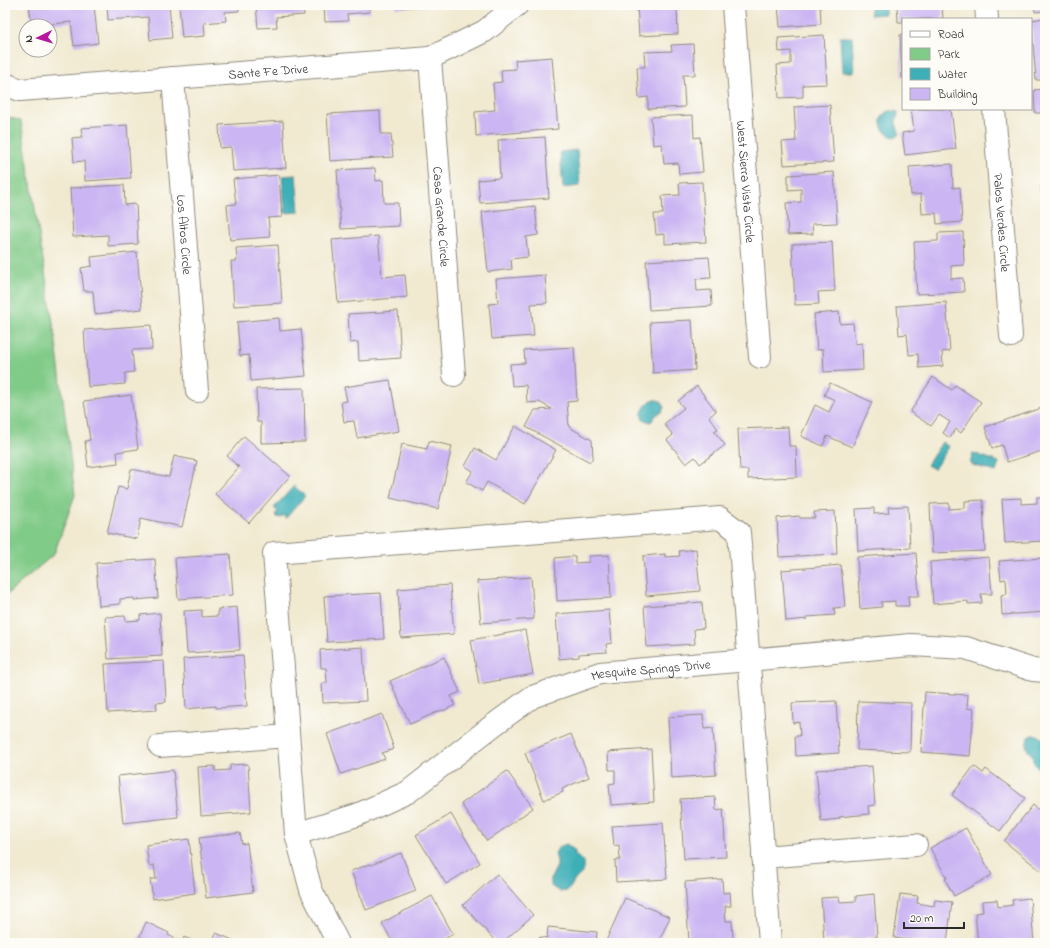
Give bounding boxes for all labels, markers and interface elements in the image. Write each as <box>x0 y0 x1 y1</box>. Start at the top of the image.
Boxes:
north arrow <box>18 18 58 58</box>
legend <box>902 18 1032 110</box>
text: Road <box>938 26 964 44</box>
text: N <box>21 34 37 43</box>
text: Park <box>938 46 960 64</box>
street label: Sante Fe Drive <box>228 60 309 85</box>
text: Water <box>938 66 967 84</box>
text: Building <box>937 86 977 105</box>
street label: West Sierra Vista Circle <box>731 120 759 244</box>
street label: Casa Grande Circle <box>427 166 454 268</box>
street label: Palos Verdes Circle <box>988 173 1014 273</box>
street label: Los Altos Circle <box>171 194 196 275</box>
street label: Mesquite Springs Drive <box>589 655 712 686</box>
scale bar <box>904 904 964 930</box>
text: 20 m <box>910 910 933 928</box>

